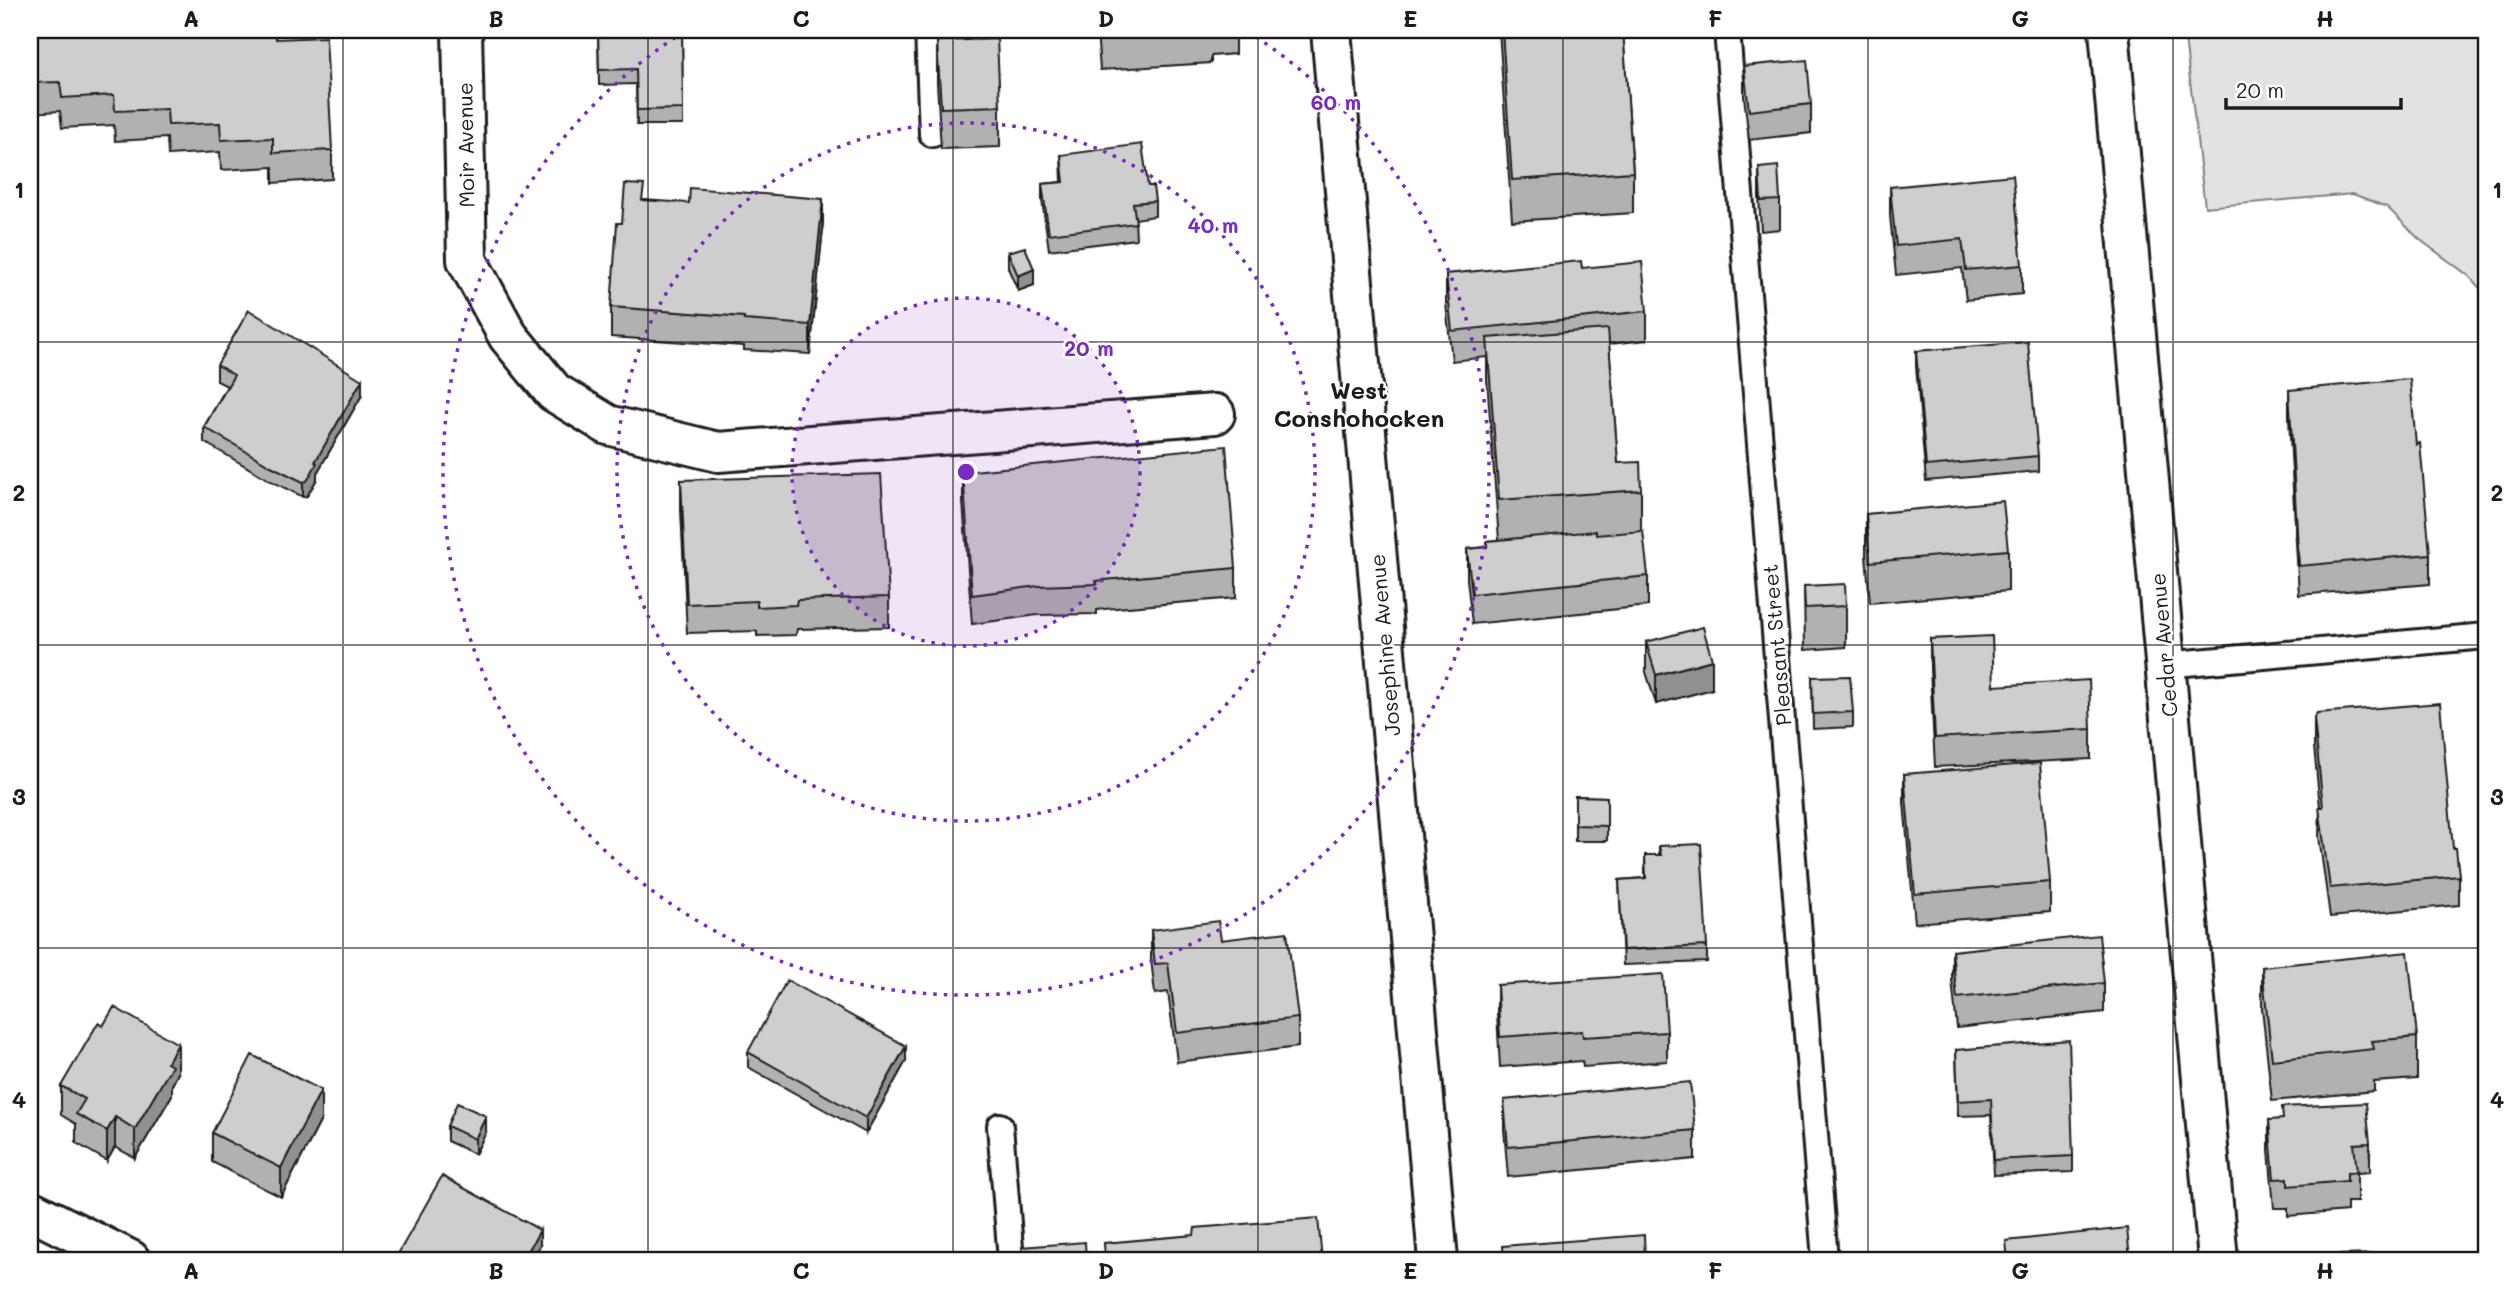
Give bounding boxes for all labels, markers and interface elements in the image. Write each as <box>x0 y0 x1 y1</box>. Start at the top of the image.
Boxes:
text: A <box>183 3 199 33</box>
text: B <box>488 3 504 33</box>
text: C <box>792 3 810 33</box>
text: D <box>1098 3 1114 33</box>
text: E <box>1403 3 1417 33</box>
text: F <box>1708 3 1722 33</box>
text: G <box>2011 3 2029 33</box>
text: H <box>2316 3 2334 33</box>
scale bar <box>2226 66 2400 110</box>
text: 20 m <box>2236 76 2284 103</box>
street label: Moir Avenue <box>450 82 480 208</box>
text: 60 m <box>1311 88 1361 115</box>
text: 1 <box>14 174 24 204</box>
text: 1 <box>2492 174 2502 204</box>
text: 40 m <box>1187 211 1239 238</box>
text: 20 m <box>1064 334 1114 361</box>
district label: West Conshohocken <box>1274 374 1444 433</box>
centre of rings <box>954 460 978 484</box>
text: 2 <box>13 477 25 507</box>
text: 2 <box>2491 477 2503 507</box>
street label: Josephine Avenue <box>1363 553 1405 737</box>
street label: Pleasant Street <box>1755 563 1797 727</box>
street label: Cedar Avenue <box>2143 572 2183 718</box>
text: 3 <box>12 781 26 811</box>
text: 3 <box>2490 781 2504 811</box>
text: 4 <box>12 1084 26 1114</box>
text: 4 <box>2490 1084 2504 1114</box>
text: A <box>183 1255 199 1285</box>
text: B <box>488 1255 504 1285</box>
text: C <box>792 1255 810 1285</box>
text: D <box>1098 1255 1114 1285</box>
text: E <box>1403 1255 1417 1285</box>
text: F <box>1708 1255 1722 1285</box>
text: G <box>2011 1255 2029 1285</box>
text: H <box>2316 1255 2334 1285</box>

